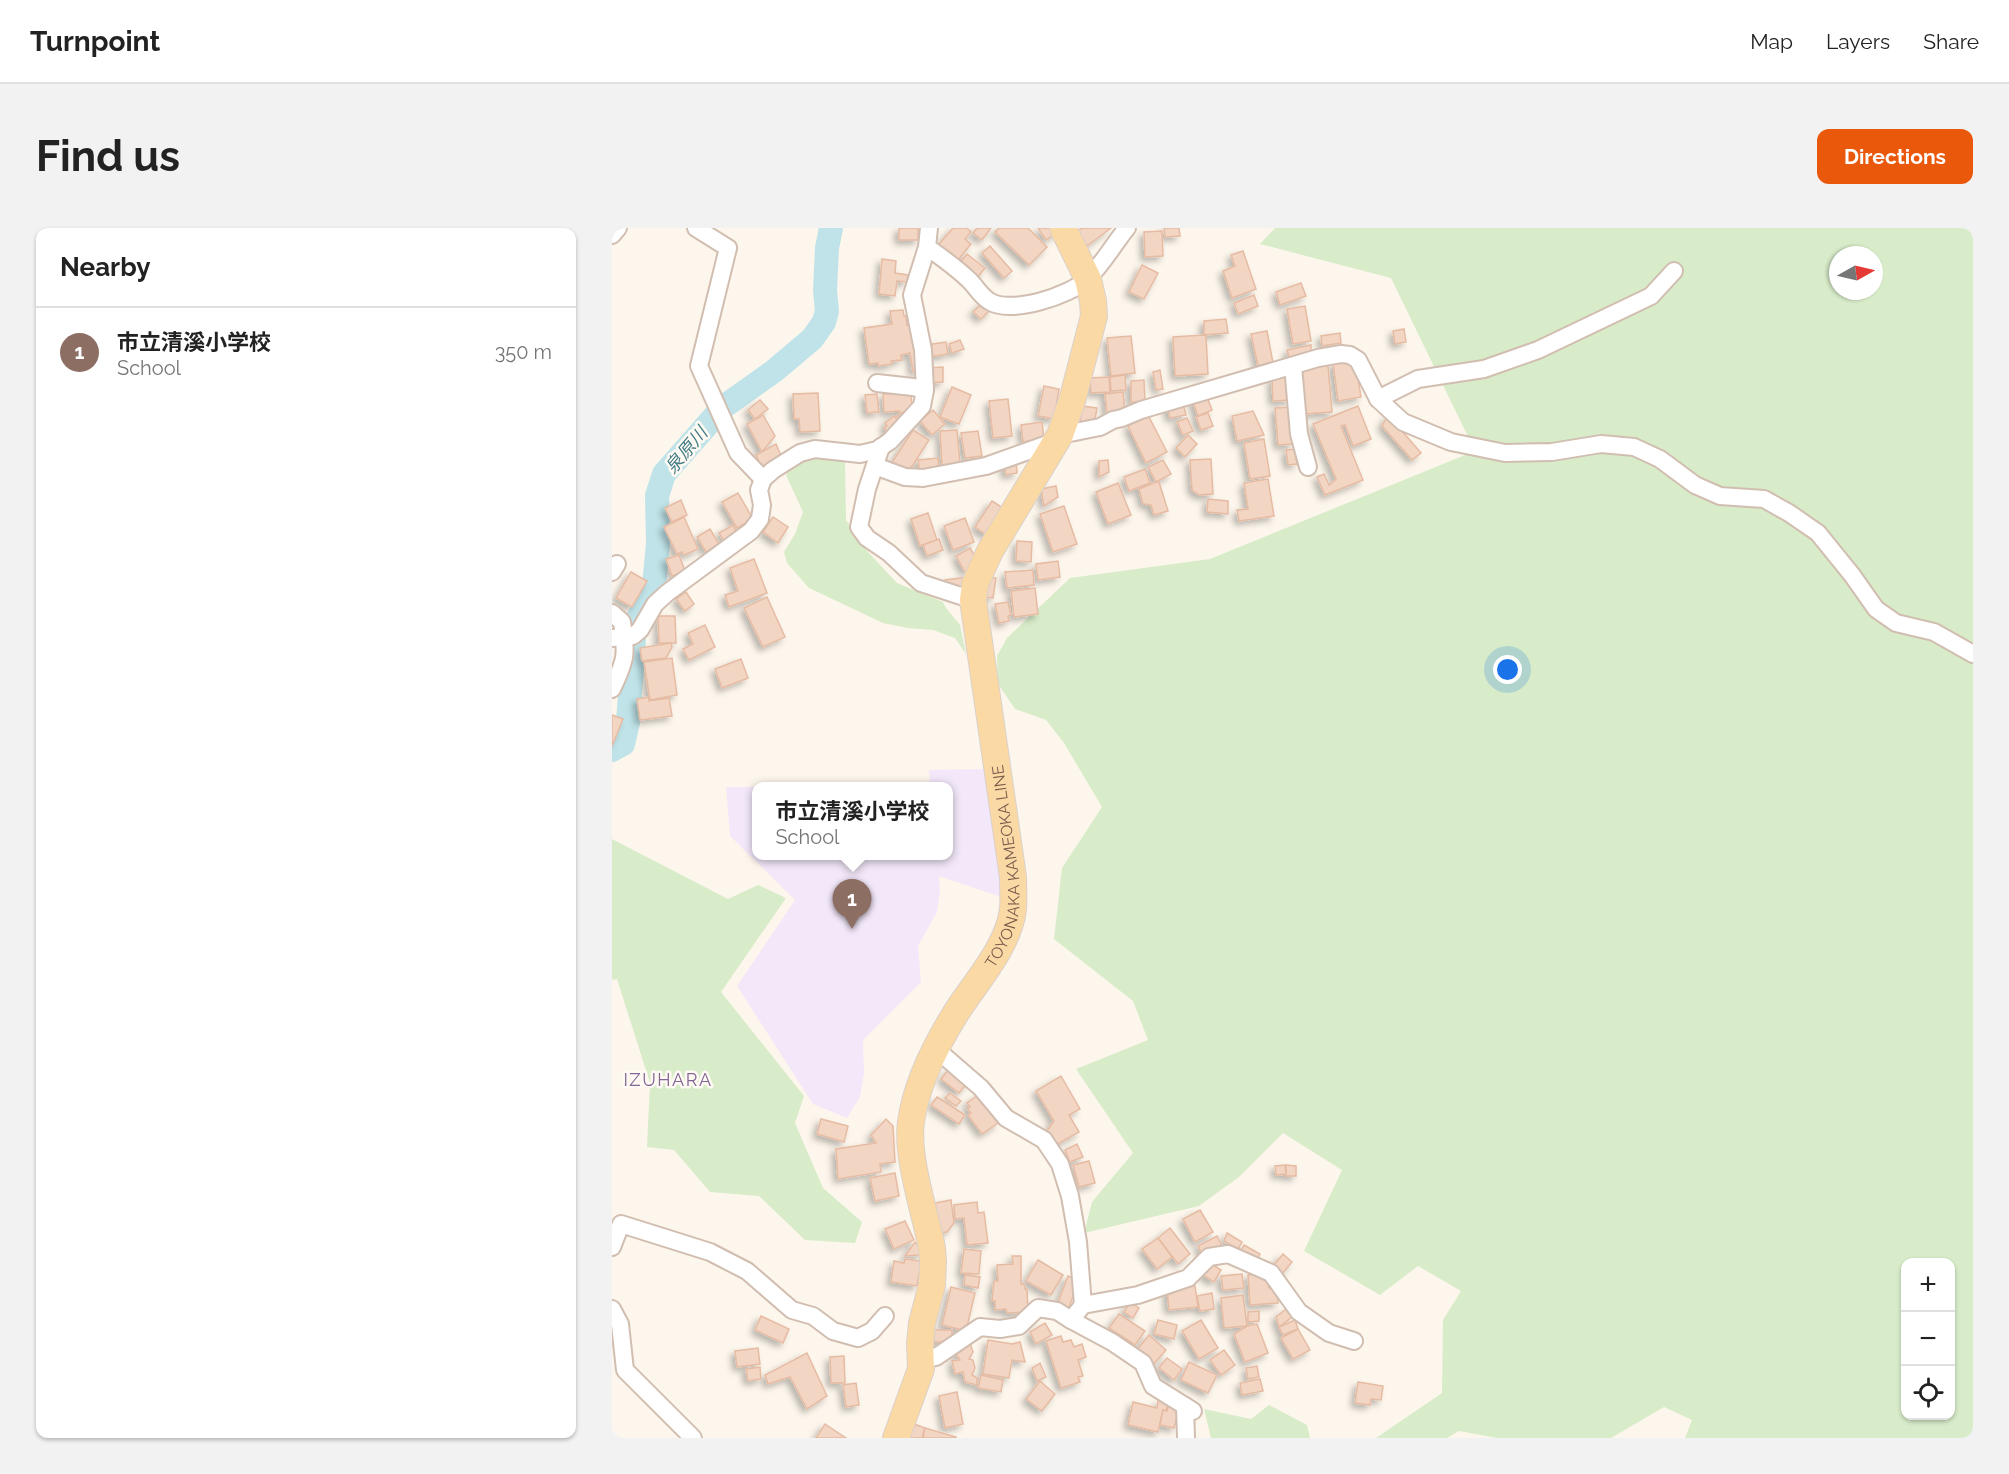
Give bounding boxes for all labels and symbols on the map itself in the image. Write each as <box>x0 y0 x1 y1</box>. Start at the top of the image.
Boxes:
north arrow <box>1829 246 1883 300</box>
water label: 泉原川 <box>661 421 713 477</box>
your location <box>1493 655 1522 684</box>
street label: TOYONAKA KAMEOKA LINE <box>981 764 1023 971</box>
pin: 1 <box>832 880 872 929</box>
district label: IZUHARA <box>623 1069 713 1090</box>

